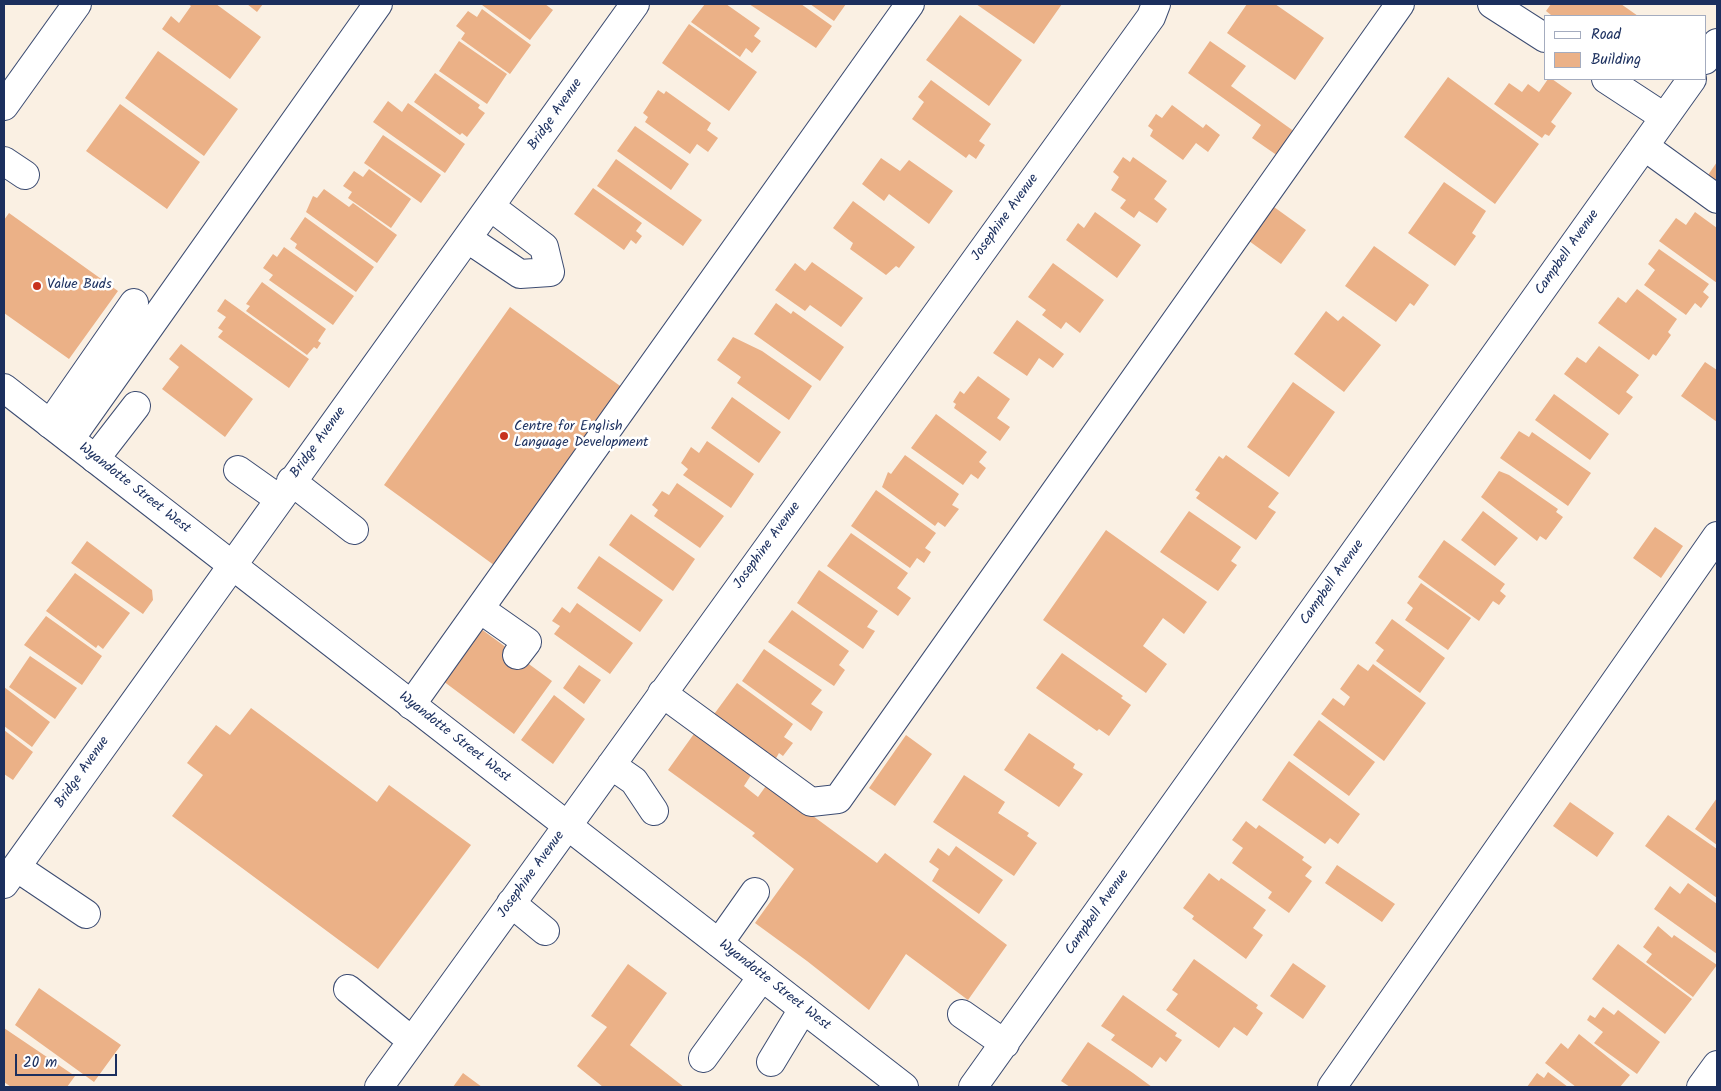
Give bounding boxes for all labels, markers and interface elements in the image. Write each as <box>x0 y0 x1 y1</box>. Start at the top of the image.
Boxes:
legend <box>1544 15 1706 80</box>
text: Road <box>1591 23 1621 47</box>
text: Building <box>1591 48 1641 72</box>
street label: Bridge Avenue <box>525 76 587 154</box>
street label: Josephine Avenue <box>969 171 1043 265</box>
street label: Campbell Avenue <box>1532 207 1604 299</box>
place label: Value Buds <box>47 278 112 294</box>
marker: Value Buds <box>31 280 43 292</box>
street label: Bridge Avenue <box>288 404 350 482</box>
place label: Centre for English Language Development <box>514 420 649 452</box>
marker: Centre for English Language Development <box>498 430 510 442</box>
street label: Wyandotte Street West <box>75 440 193 538</box>
street label: Josephine Avenue <box>731 499 805 593</box>
street label: Campbell Avenue <box>1297 537 1369 629</box>
street label: Wyandotte Street West <box>395 689 513 787</box>
street label: Bridge Avenue <box>52 734 114 812</box>
street label: Josephine Avenue <box>495 828 569 922</box>
street label: Campbell Avenue <box>1062 867 1134 959</box>
street label: Wyandotte Street West <box>715 937 833 1035</box>
scale bar <box>18 1044 120 1076</box>
text: 20 m <box>23 1051 57 1075</box>

